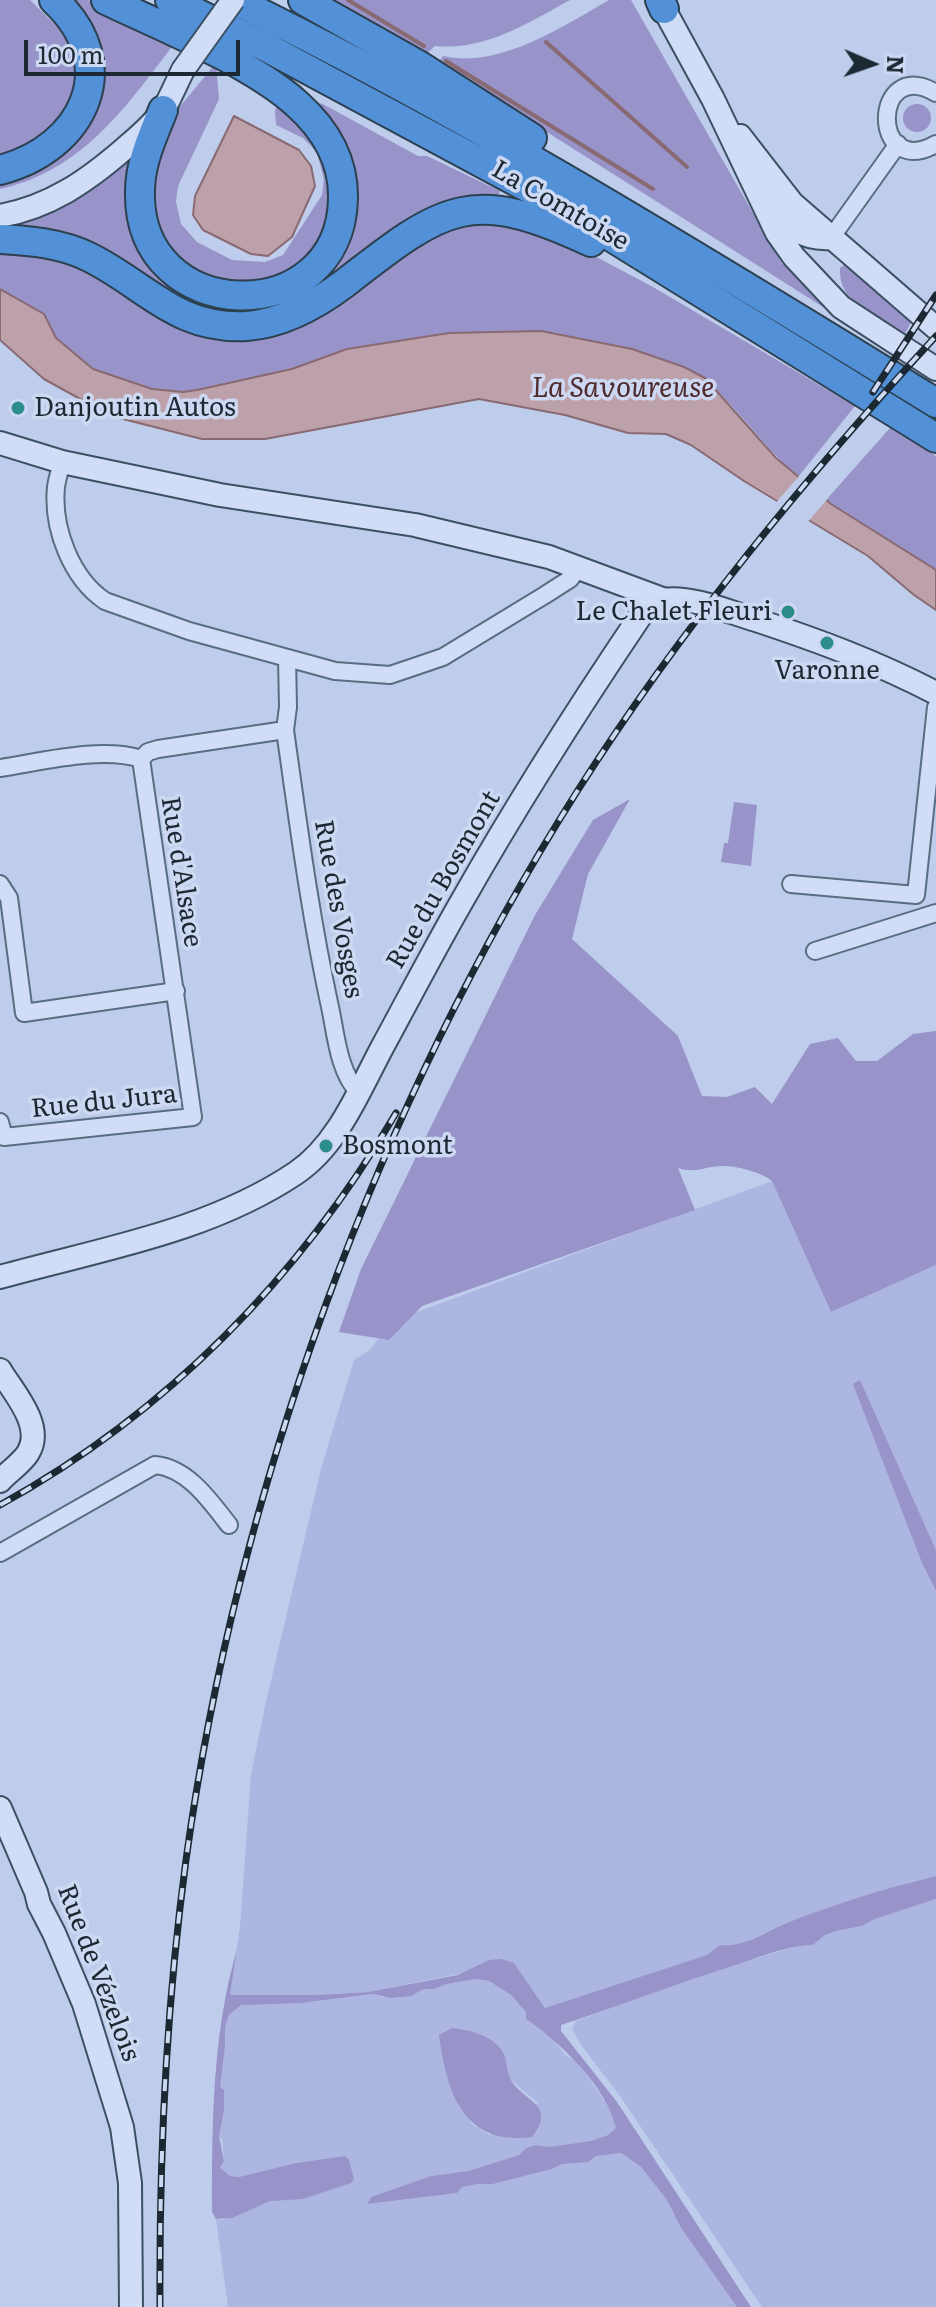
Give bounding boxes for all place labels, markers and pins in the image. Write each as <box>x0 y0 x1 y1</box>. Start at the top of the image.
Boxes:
place label: Danjoutin Autos <box>34 392 236 424</box>
marker: Danjoutin Autos <box>9 399 27 417</box>
place label: Le Chalet Fleuri <box>576 596 772 628</box>
marker: Le Chalet Fleuri <box>779 603 797 621</box>
marker: Varonne <box>818 634 836 652</box>
place label: Varonne <box>774 655 880 687</box>
place label: Bosmont <box>342 1130 453 1162</box>
marker: Bosmont <box>317 1137 335 1155</box>

